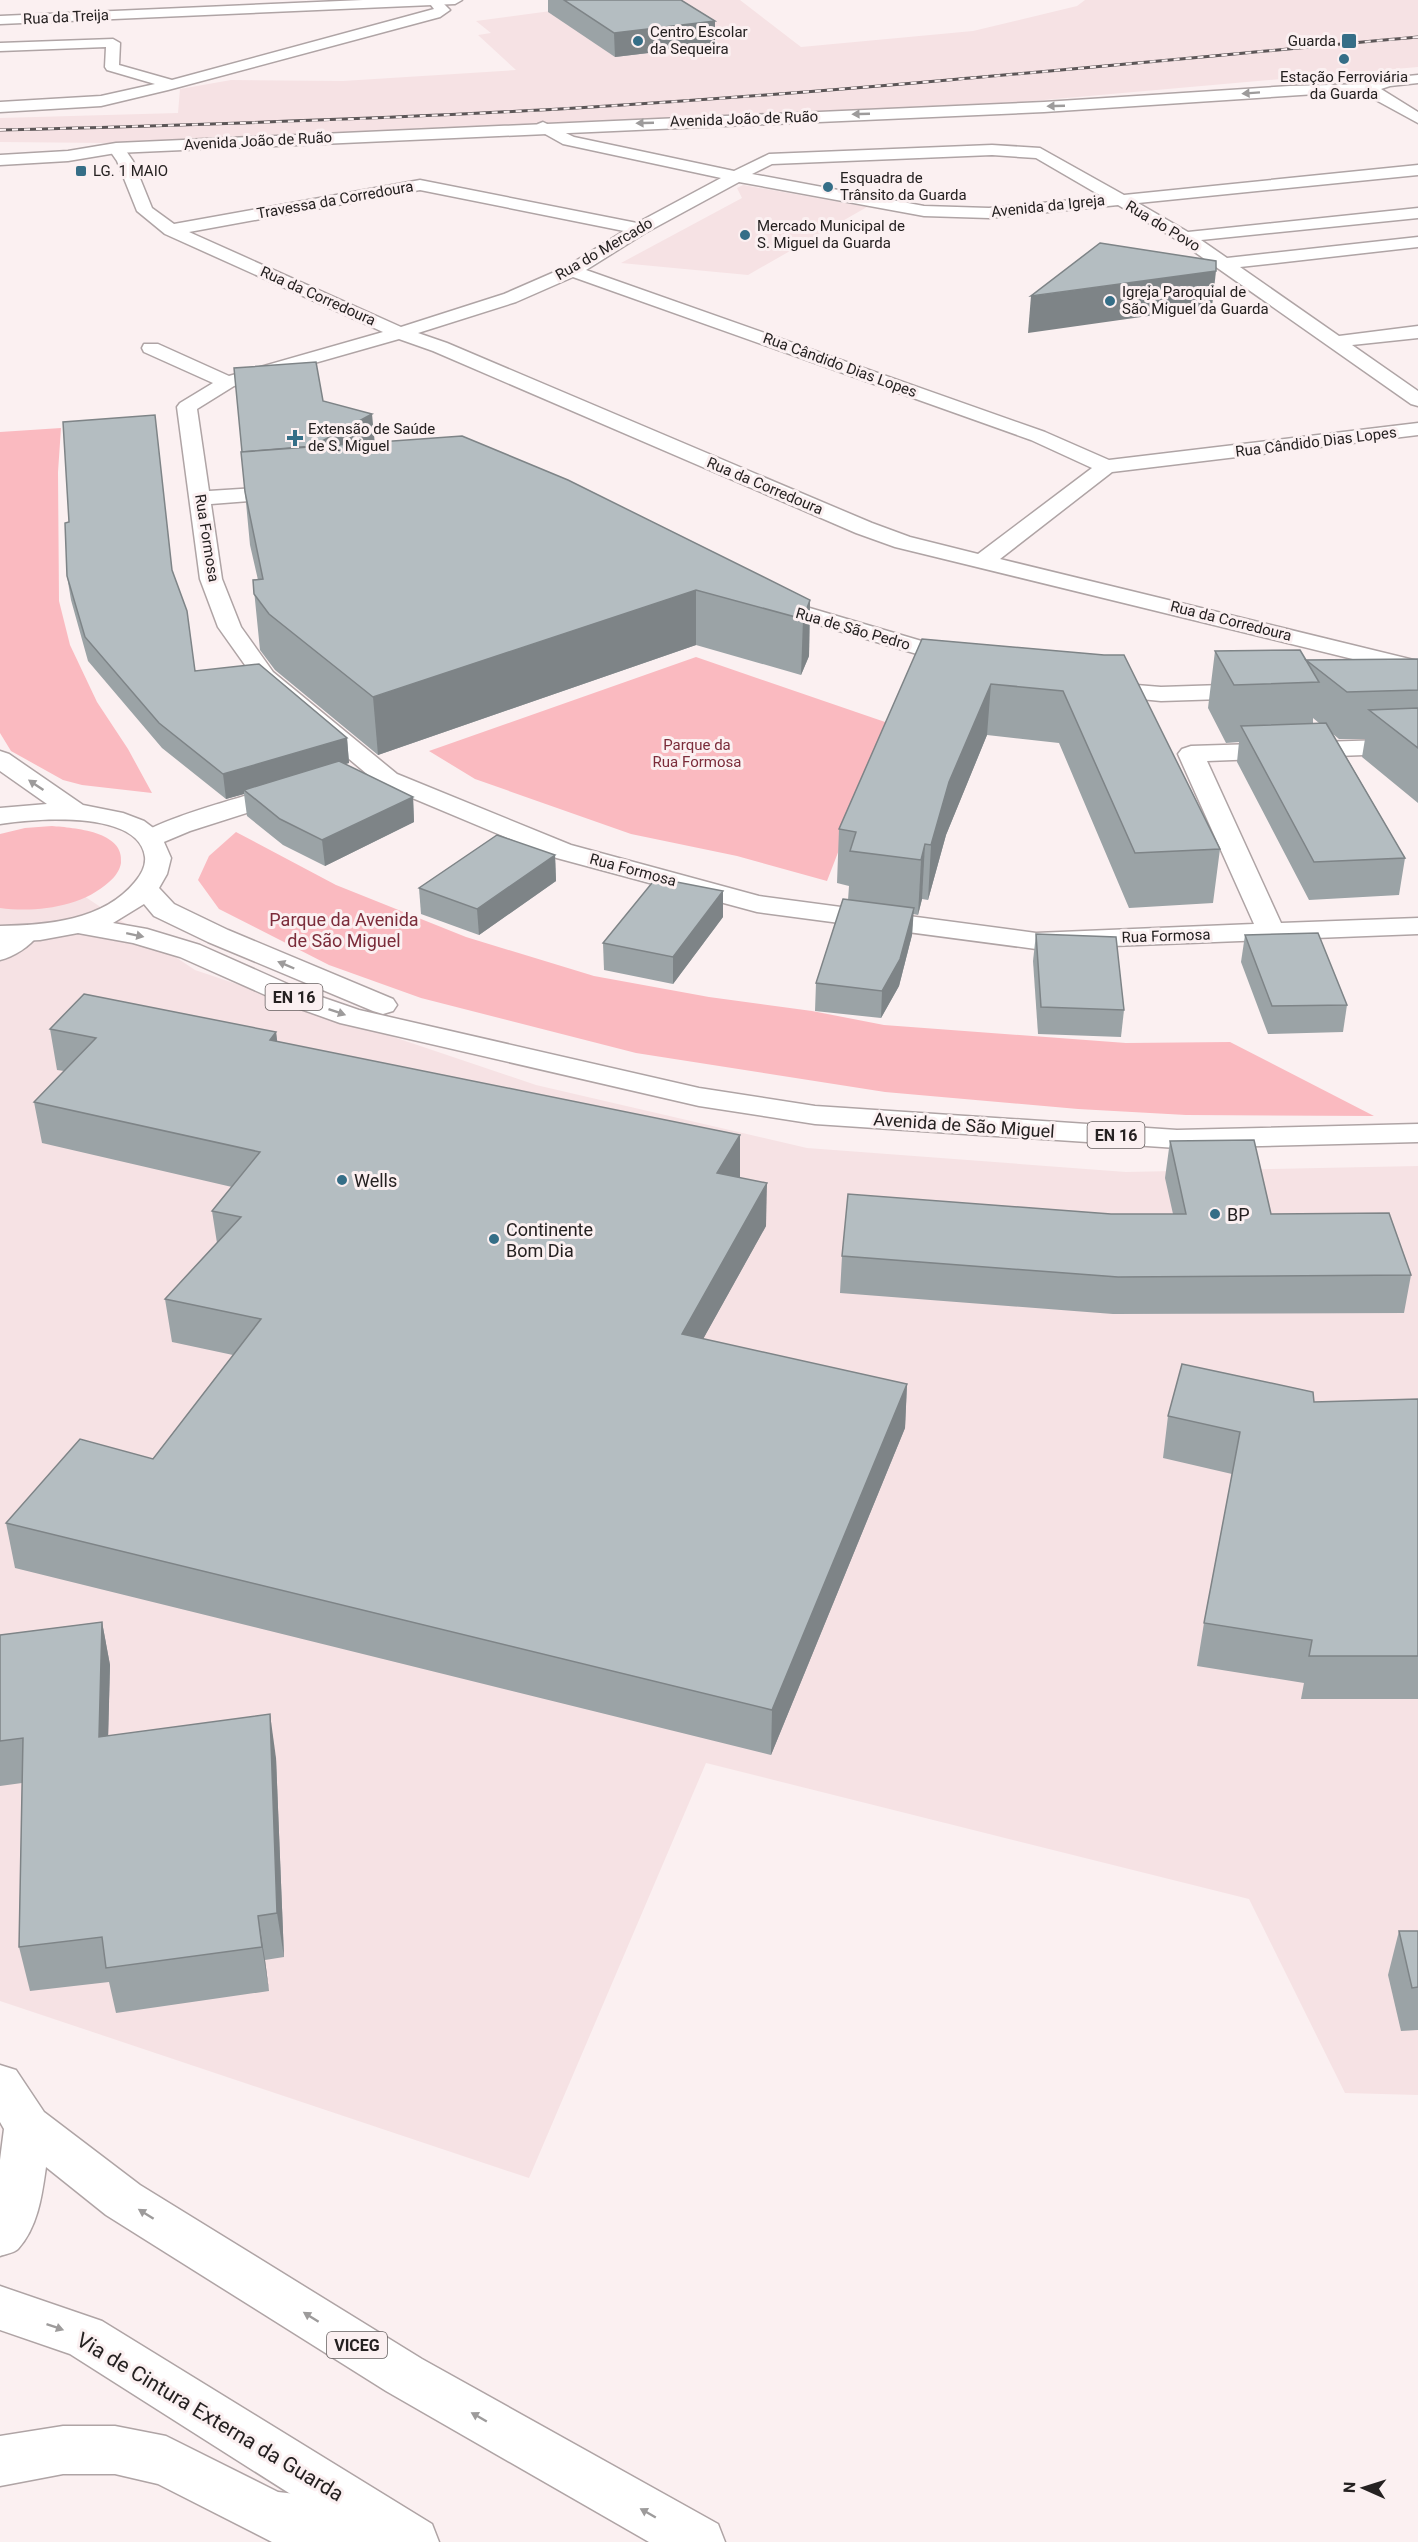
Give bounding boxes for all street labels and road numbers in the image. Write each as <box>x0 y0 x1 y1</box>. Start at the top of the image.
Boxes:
street label: Rua da Treija <box>23 6 109 28</box>
street label: Avenida João de Ruão <box>670 107 818 131</box>
street label: Avenida João de Ruão <box>183 128 333 154</box>
street label: Travessa da Corredoura <box>255 177 415 223</box>
street label: Avenida da Igreja <box>990 191 1106 221</box>
street label: Rua do Povo <box>1123 197 1203 255</box>
street label: Rua do Mercado <box>552 214 656 284</box>
street label: Rua da Corredoura <box>258 263 378 329</box>
street label: Rua Cândido Dias Lopes <box>761 329 919 401</box>
street label: Rua Cândido Dias Lopes <box>1234 423 1398 461</box>
street label: Rua da Corredoura <box>704 453 826 519</box>
street label: Rua Formosa <box>191 493 223 583</box>
street label: Rua da Corredoura <box>1169 597 1293 645</box>
street label: Rua de São Pedro <box>794 604 912 654</box>
street label: Rua Formosa <box>588 850 678 890</box>
street label: Rua Formosa <box>1121 925 1211 947</box>
road number: EN 16 <box>266 984 322 1010</box>
street label: Avenida de São Miguel <box>873 1108 1055 1142</box>
road number: EN 16 <box>1088 1122 1144 1148</box>
street label: Via de Cintura Externa da Guarda <box>72 2328 348 2506</box>
road number: VICEG <box>327 2332 387 2358</box>

